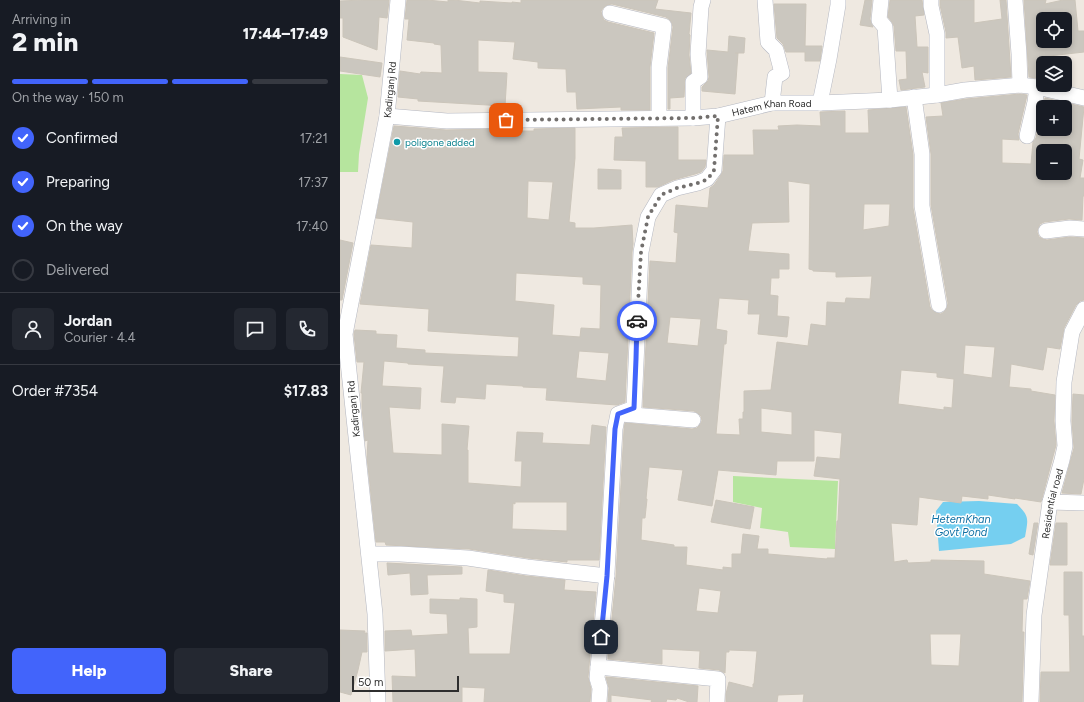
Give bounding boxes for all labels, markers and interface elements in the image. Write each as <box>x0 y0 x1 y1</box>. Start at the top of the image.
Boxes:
text: Arriving in <box>12 12 71 27</box>
map controls <box>1036 12 1072 180</box>
button: locate <box>1036 12 1072 48</box>
text: 17:44–17:49 <box>243 25 328 43</box>
text: 2 min <box>12 26 78 58</box>
button: layers <box>1036 56 1072 92</box>
street label: Kadirganj Rd <box>381 61 399 119</box>
text: On the way · 150 m <box>12 90 124 105</box>
street label: Hatem Khan Road <box>730 97 812 119</box>
button: + <box>1036 100 1072 136</box>
pin <box>489 103 523 137</box>
icon: bag <box>495 109 517 131</box>
icon: check <box>12 127 34 149</box>
text: Confirmed <box>46 129 118 147</box>
text: 17:21 <box>300 131 328 146</box>
place label: poligone added <box>405 136 475 149</box>
marker: poligone added <box>392 137 402 147</box>
button: − <box>1036 144 1072 180</box>
icon: check <box>12 171 34 193</box>
text: Preparing <box>46 173 110 191</box>
text: 17:37 <box>298 175 328 190</box>
icon: check <box>12 215 34 237</box>
text: On the way <box>46 217 123 235</box>
text: 17:40 <box>296 219 328 234</box>
text: Delivered <box>46 261 109 279</box>
courier <box>617 301 657 341</box>
button: person <box>12 308 54 350</box>
button: chat <box>234 308 276 350</box>
button: phone <box>286 308 328 350</box>
icon: car <box>626 310 648 332</box>
text: Jordan <box>64 312 112 330</box>
text: Courier · 4.4 <box>64 330 136 345</box>
street label: Kadirganj Rd <box>344 380 363 438</box>
text: Order #7354 <box>12 382 98 400</box>
text: $17.83 <box>284 382 328 400</box>
street label: Residential road <box>1039 467 1066 540</box>
water label: HetemKhan Govt Pond <box>931 513 991 539</box>
pin <box>584 620 618 654</box>
icon: home <box>590 626 612 648</box>
button: Help <box>12 648 166 694</box>
button: Share <box>174 648 328 694</box>
scale bar <box>352 674 459 693</box>
text: 50 m <box>358 676 383 689</box>

